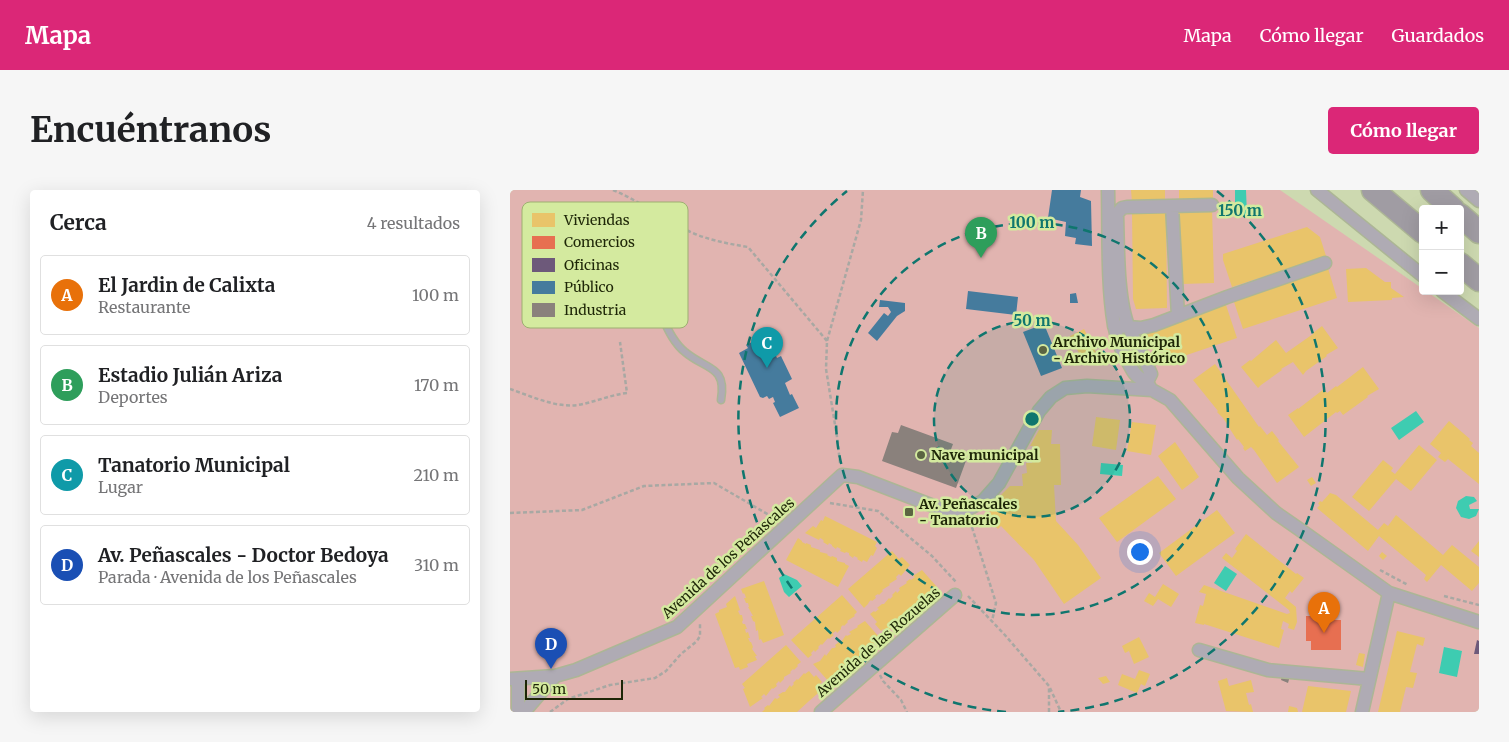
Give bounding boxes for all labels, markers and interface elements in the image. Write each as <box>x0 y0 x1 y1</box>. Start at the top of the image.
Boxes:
text: Mapa <box>25 20 91 51</box>
text: Mapa <box>1183 24 1232 47</box>
text: Cómo llegar <box>1260 24 1363 47</box>
text: Guardados <box>1391 24 1484 47</box>
button: Cómo llegar <box>1328 107 1479 154</box>
text: Encuéntranos <box>30 108 271 152</box>
text: 150 m <box>1218 201 1262 220</box>
legend <box>522 202 688 328</box>
map controls <box>1419 205 1464 295</box>
button: + <box>1419 205 1464 250</box>
text: Cerca <box>50 209 107 236</box>
text: Viviendas <box>563 211 630 229</box>
text: 4 resultados <box>367 213 460 233</box>
text: 100 m <box>1010 213 1054 232</box>
pin: B <box>965 217 997 258</box>
text: Comercios <box>564 233 635 251</box>
button: − <box>1419 250 1464 295</box>
text: Oficinas <box>564 256 619 274</box>
text: El Jardin de Calixta <box>98 273 275 297</box>
text: Público <box>564 278 614 296</box>
text: A <box>61 285 73 305</box>
text: 100 m <box>412 285 459 305</box>
text: Restaurante <box>98 297 190 317</box>
text: Industria <box>564 301 627 319</box>
text: 50 m <box>1013 311 1051 330</box>
pin: C <box>751 327 783 368</box>
place label: Archivo Municipal - Archivo Histórico <box>1052 333 1185 367</box>
marker: Archivo Municipal - Archivo Histórico <box>1037 344 1049 356</box>
text: Estadio Julián Ariza <box>98 363 282 387</box>
text: B <box>61 375 73 395</box>
text: 170 m <box>414 375 459 395</box>
text: Deportes <box>98 387 168 407</box>
centre of rings <box>1023 410 1041 428</box>
place label: Nave municipal <box>931 446 1039 464</box>
marker: Nave municipal <box>915 449 927 461</box>
text: Tanatorio Municipal <box>98 453 290 477</box>
text: C <box>62 465 72 485</box>
text: 210 m <box>414 465 459 485</box>
text: Lugar <box>98 477 143 497</box>
street label: Avenida de los Peñascales <box>657 494 798 623</box>
place label: Av. Peñascales - Tanatorio <box>918 495 1017 529</box>
marker: Av. Peñascales - Tanatorio <box>903 506 915 518</box>
your location <box>1127 539 1153 565</box>
text: Av. Peñascales - Doctor Bedoya <box>98 543 389 567</box>
text: D <box>61 555 73 575</box>
text: 310 m <box>414 555 459 575</box>
text: Parada · Avenida de los Peñascales <box>98 567 357 587</box>
street label: Avenida de las Rozuelas <box>812 583 944 701</box>
pin: A <box>1308 592 1340 633</box>
pin: D <box>535 628 567 669</box>
scale bar <box>525 677 622 700</box>
text: 50 m <box>532 680 566 698</box>

